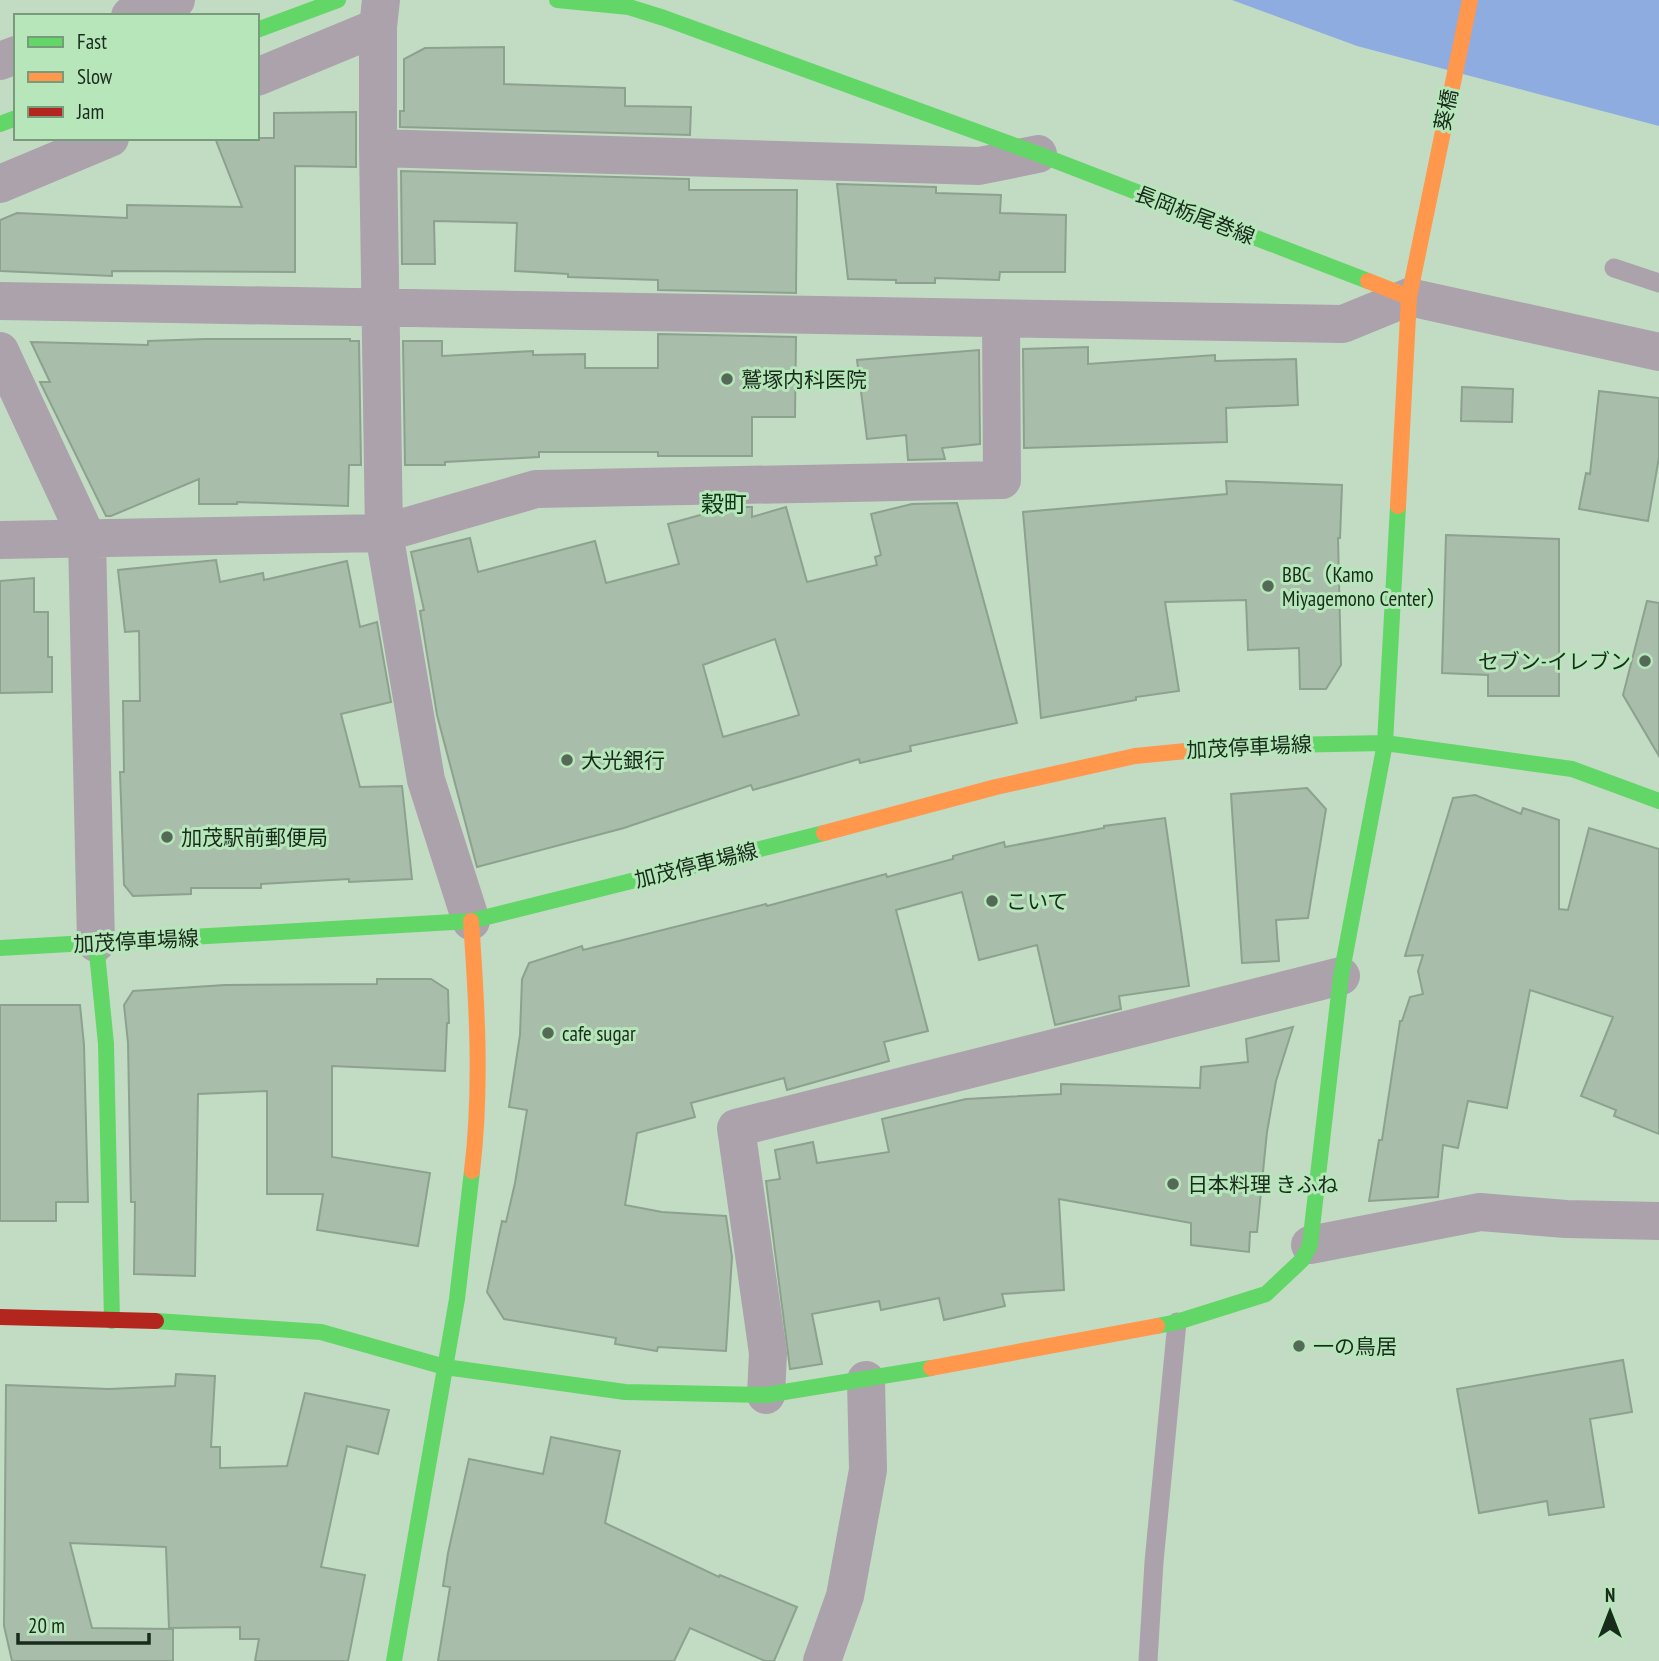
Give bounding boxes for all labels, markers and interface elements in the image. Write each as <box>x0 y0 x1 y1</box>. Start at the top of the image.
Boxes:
legend <box>14 14 259 140</box>
text: Fast <box>77 28 107 55</box>
text: Slow <box>77 63 113 90</box>
street label: 葵橋 <box>1428 87 1464 133</box>
text: Jam <box>76 98 104 125</box>
street label: 長岡栃尾巻線 <box>1131 180 1259 250</box>
place label: 鷲塚内科医院 <box>741 366 867 393</box>
marker: 鷲塚内科医院 <box>719 371 735 387</box>
district label: 穀町 <box>701 489 747 518</box>
place label: BBC（Kamo Miyagemono Center） <box>1282 561 1447 612</box>
marker: BBC（Kamo Miyagemono Center） <box>1260 578 1276 594</box>
place label: セブン-イレブン <box>1478 648 1631 675</box>
marker: セブン-イレブン <box>1637 653 1653 669</box>
street label: 加茂停車場線 <box>1185 730 1313 764</box>
place label: 大光銀行 <box>581 747 665 774</box>
marker: 大光銀行 <box>559 752 575 768</box>
place label: 加茂駅前郵便局 <box>181 824 328 851</box>
marker: 加茂駅前郵便局 <box>159 829 175 845</box>
street label: 加茂停車場線 <box>632 837 760 893</box>
place label: こいて <box>1006 888 1068 915</box>
marker: こいて <box>984 893 1000 909</box>
street label: 加茂停車場線 <box>72 924 200 958</box>
place label: cafe sugar <box>562 1020 636 1047</box>
marker: cafe sugar <box>540 1025 556 1041</box>
place label: 日本料理 きふね <box>1187 1171 1338 1198</box>
marker: 日本料理 きふね <box>1165 1176 1181 1192</box>
place label: 一の鳥居 <box>1313 1333 1397 1360</box>
marker: 一の鳥居 <box>1291 1338 1307 1354</box>
north arrow <box>1575 1577 1645 1647</box>
text: N <box>1605 1583 1615 1607</box>
scale bar <box>18 1602 149 1646</box>
text: 20 m <box>28 1612 65 1639</box>

